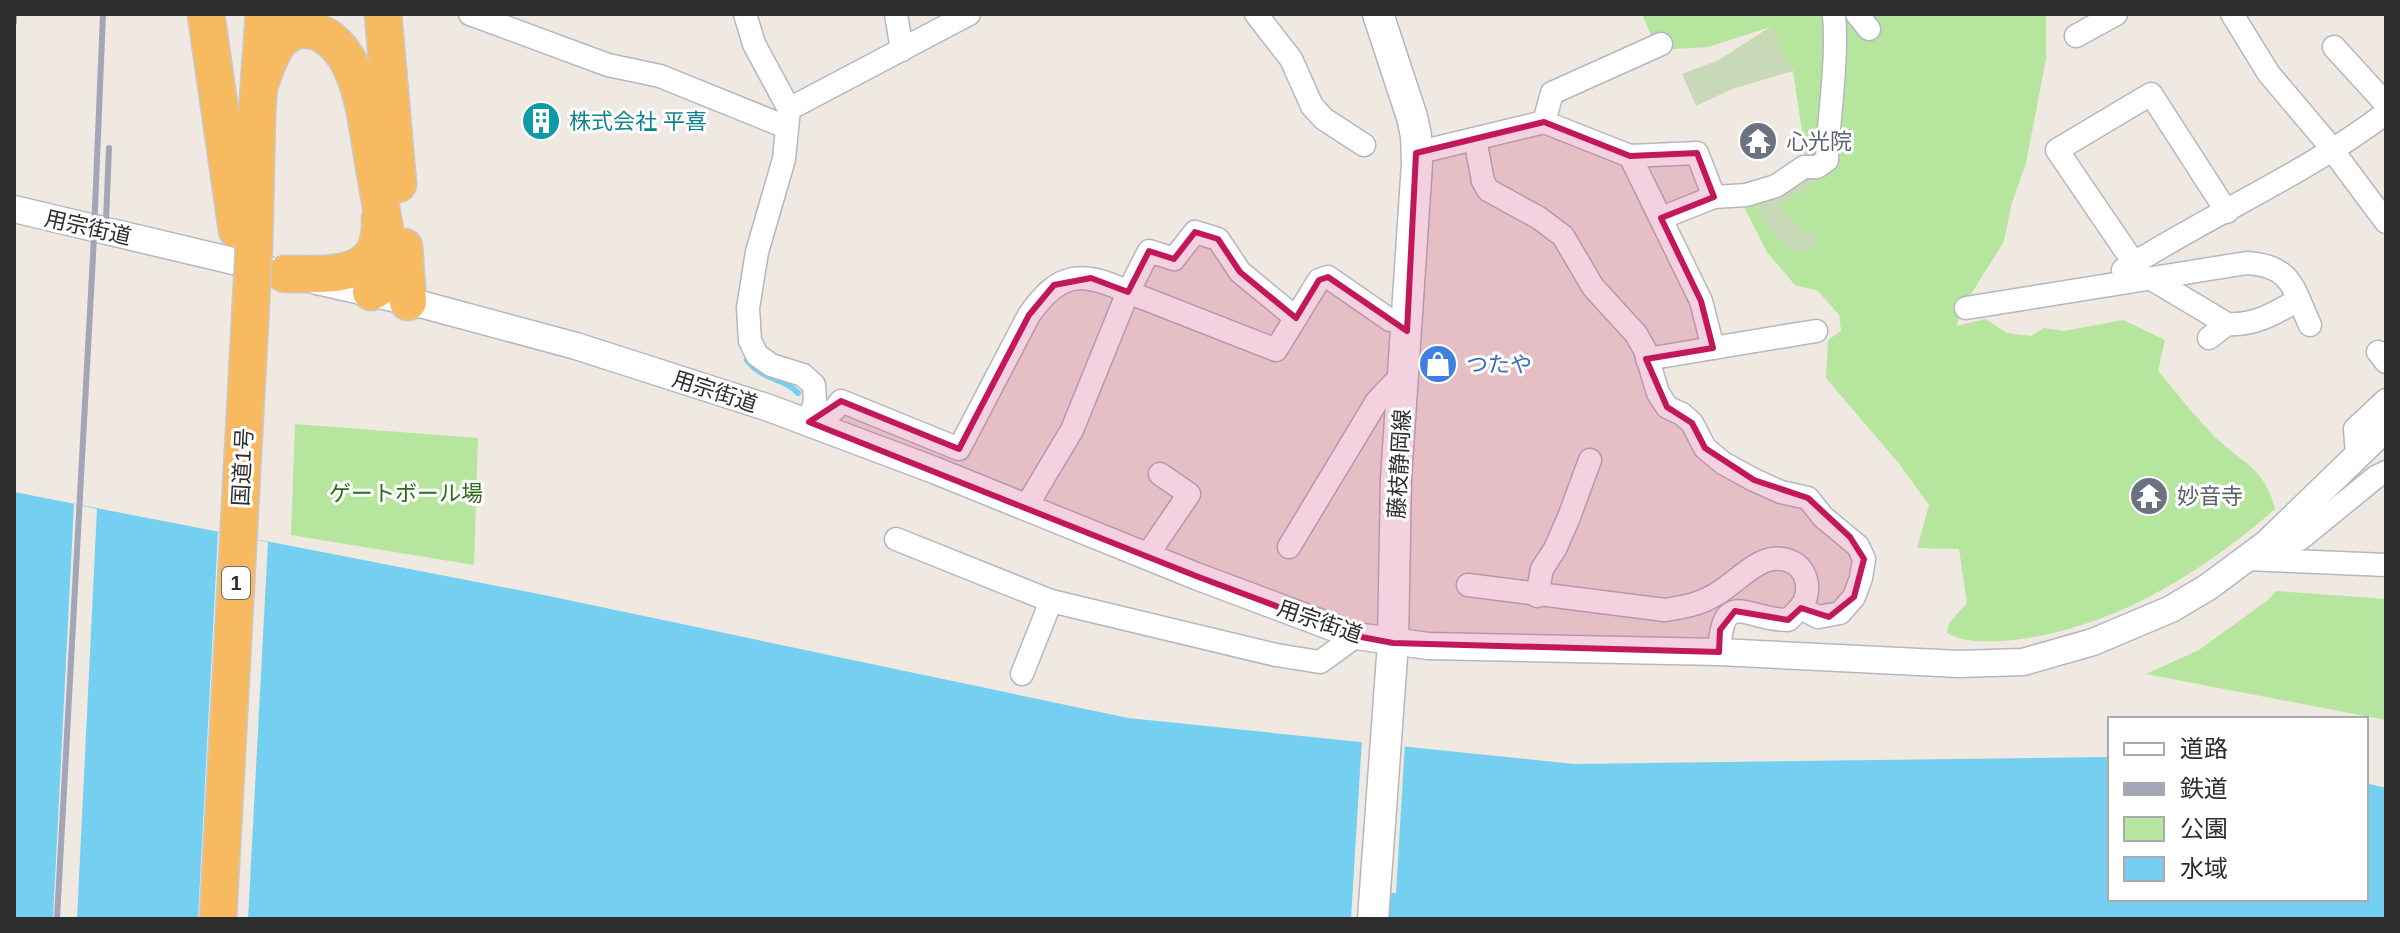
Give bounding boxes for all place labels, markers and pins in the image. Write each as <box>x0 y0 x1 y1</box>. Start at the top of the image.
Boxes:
building icon: 株式会社 平喜 <box>520 100 562 142</box>
place label: 株式会社 平喜 <box>569 109 707 134</box>
temple icon: 心光院 <box>1737 120 1779 162</box>
place label: 心光院 <box>1786 129 1852 154</box>
shop icon: つたや <box>1417 343 1459 385</box>
place label: つたや <box>1466 352 1532 377</box>
temple icon: 妙音寺 <box>2128 475 2170 517</box>
place label: 妙音寺 <box>2177 484 2243 509</box>

